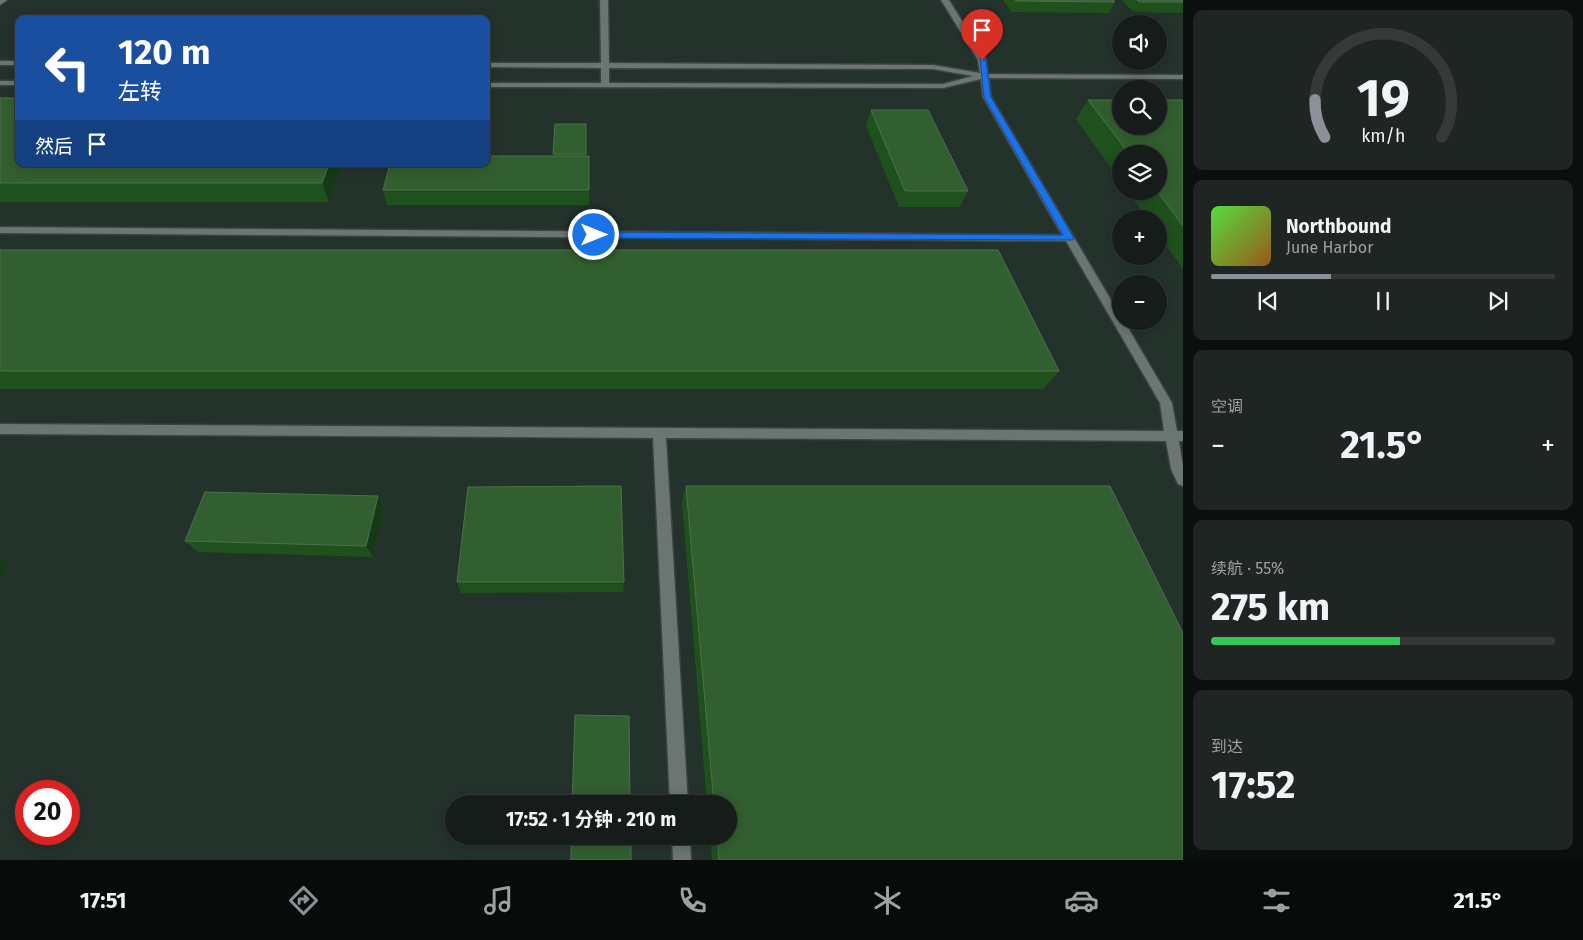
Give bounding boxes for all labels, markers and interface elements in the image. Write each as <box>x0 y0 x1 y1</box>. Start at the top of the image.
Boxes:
pin <box>961 9 1003 60</box>
map controls <box>1112 15 1167 330</box>
button: sound <box>1112 15 1167 70</box>
icon: arrive <box>968 16 996 44</box>
text: 120 m <box>118 31 211 73</box>
icon: left <box>35 35 100 100</box>
text: 19 <box>1356 67 1410 130</box>
text: 左转 <box>118 78 162 105</box>
button: search <box>1112 80 1167 135</box>
text: km/h <box>1361 125 1405 147</box>
icon: arrive <box>83 130 111 158</box>
text: 然后 <box>35 135 73 158</box>
button: layers <box>1112 145 1167 200</box>
position arrow <box>567 208 619 260</box>
button: + <box>1112 210 1167 265</box>
text: Northbound <box>1286 215 1391 238</box>
text: June Harbor <box>1286 238 1373 257</box>
button: − <box>1112 275 1167 330</box>
icon: previous <box>1254 287 1282 315</box>
icon: pause <box>1369 287 1397 315</box>
icon: next <box>1484 287 1512 315</box>
text: 空调 <box>1211 397 1243 416</box>
text: 21.5° <box>1340 422 1426 468</box>
text: − <box>1211 429 1225 462</box>
text: + <box>1541 429 1555 462</box>
text: 续航 · 55% <box>1211 559 1284 578</box>
text: 275 km <box>1211 584 1330 630</box>
text: 到达 <box>1211 737 1243 756</box>
text: 17:52 <box>1211 762 1295 808</box>
speed limit sign: 20 <box>15 780 80 845</box>
text: 17:52 · 1 分钟 · 210 m <box>506 808 676 831</box>
icon: directions <box>286 883 321 918</box>
icon: music <box>481 883 516 918</box>
icon: phone <box>675 883 710 918</box>
icon: climate <box>870 883 905 918</box>
icon: car <box>1064 883 1099 918</box>
icon: filters <box>1259 883 1294 918</box>
text: 17:51 <box>80 887 127 914</box>
text: 21.5° <box>1454 887 1503 914</box>

